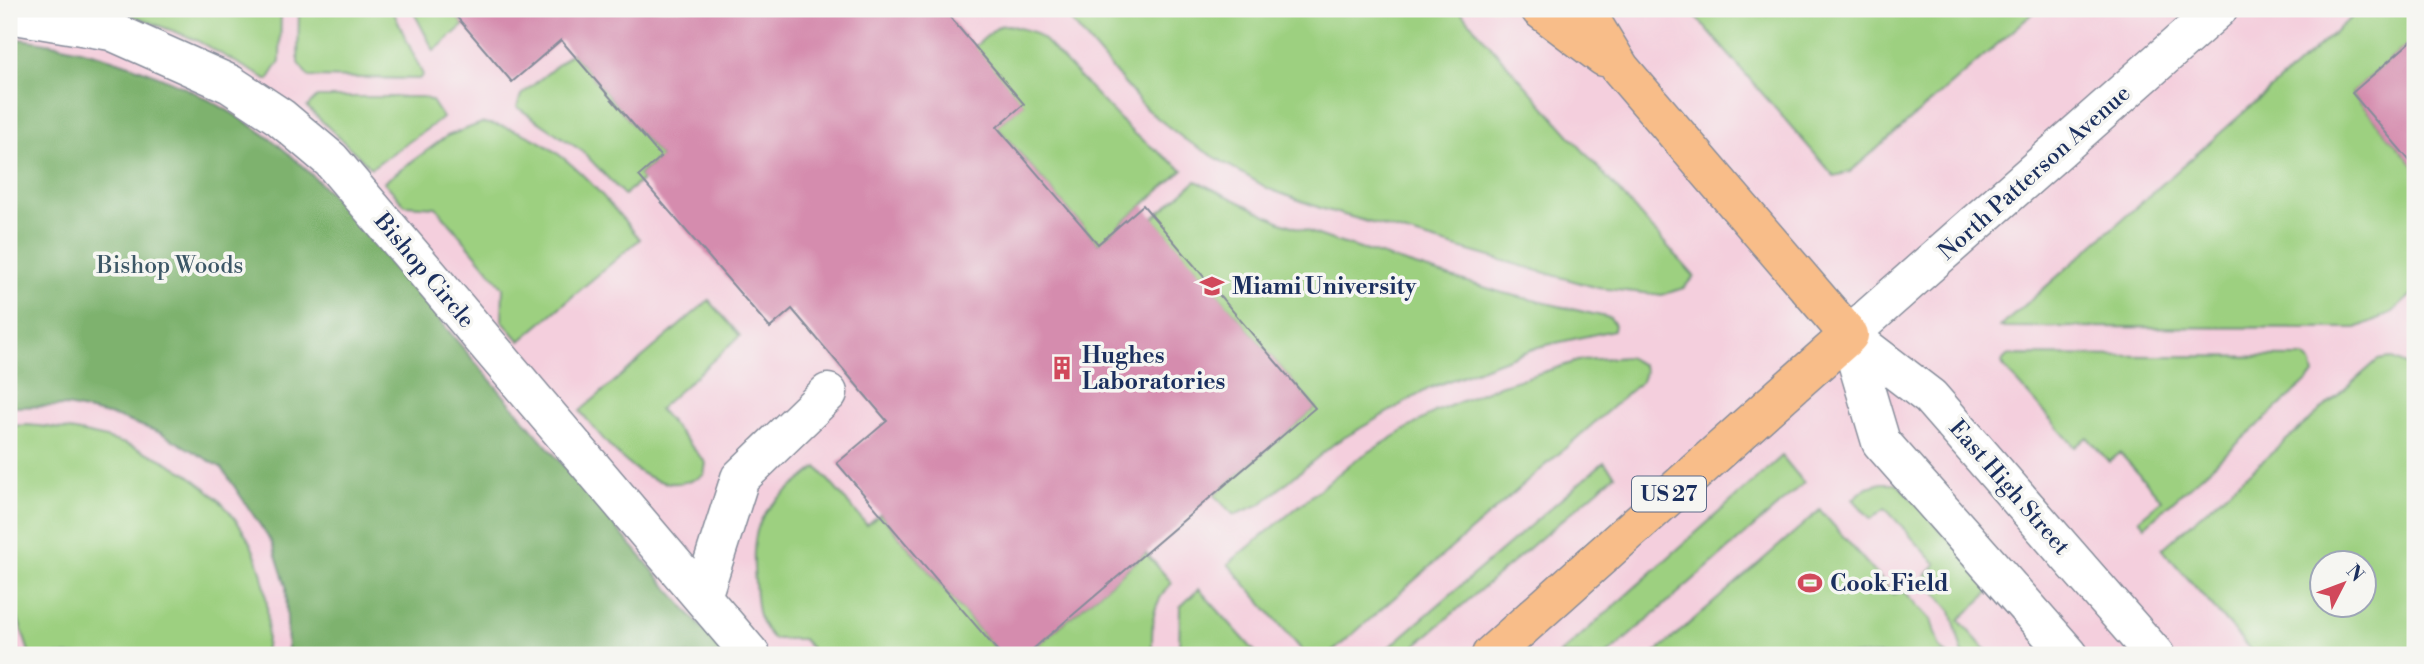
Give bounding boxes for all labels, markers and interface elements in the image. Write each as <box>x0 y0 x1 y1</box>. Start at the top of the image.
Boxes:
street label: North Patterson Avenue <box>1933 79 2136 266</box>
street label: Bishop Circle <box>367 207 480 334</box>
park label: Bishop Woods <box>96 252 243 280</box>
school or university icon: Miami University <box>1198 272 1226 300</box>
place label: Miami University <box>1232 273 1417 301</box>
place label: Hughes Laboratories <box>1082 342 1226 396</box>
building icon: Hughes Laboratories <box>1048 354 1076 382</box>
street label: East High Street <box>1943 415 2075 561</box>
road number: US 27 <box>1632 476 1706 512</box>
north arrow <box>2308 548 2378 618</box>
text: N <box>2341 560 2369 587</box>
sports icon: Cook Field <box>1796 569 1824 597</box>
place label: Cook Field <box>1830 570 1949 598</box>

